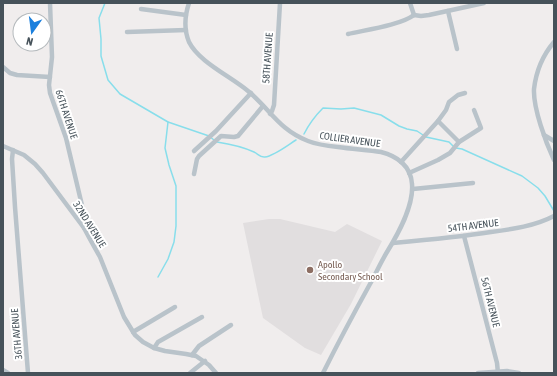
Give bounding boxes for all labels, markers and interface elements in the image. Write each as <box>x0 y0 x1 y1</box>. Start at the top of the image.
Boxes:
north arrow <box>12 12 52 52</box>
street label: 58TH AVENUE <box>260 32 275 84</box>
text: N <box>25 35 34 48</box>
street label: 66TH AVENUE <box>53 88 80 141</box>
street label: COLLIER AVENUE <box>319 130 382 149</box>
street label: 32ND AVENUE <box>71 199 108 250</box>
street label: 54TH AVENUE <box>447 217 500 234</box>
place label: Apollo Secondary School <box>318 259 383 282</box>
marker: Apollo Secondary School <box>305 265 315 275</box>
street label: 56TH AVENUE <box>479 276 502 329</box>
street label: 36TH AVENUE <box>9 307 24 360</box>

